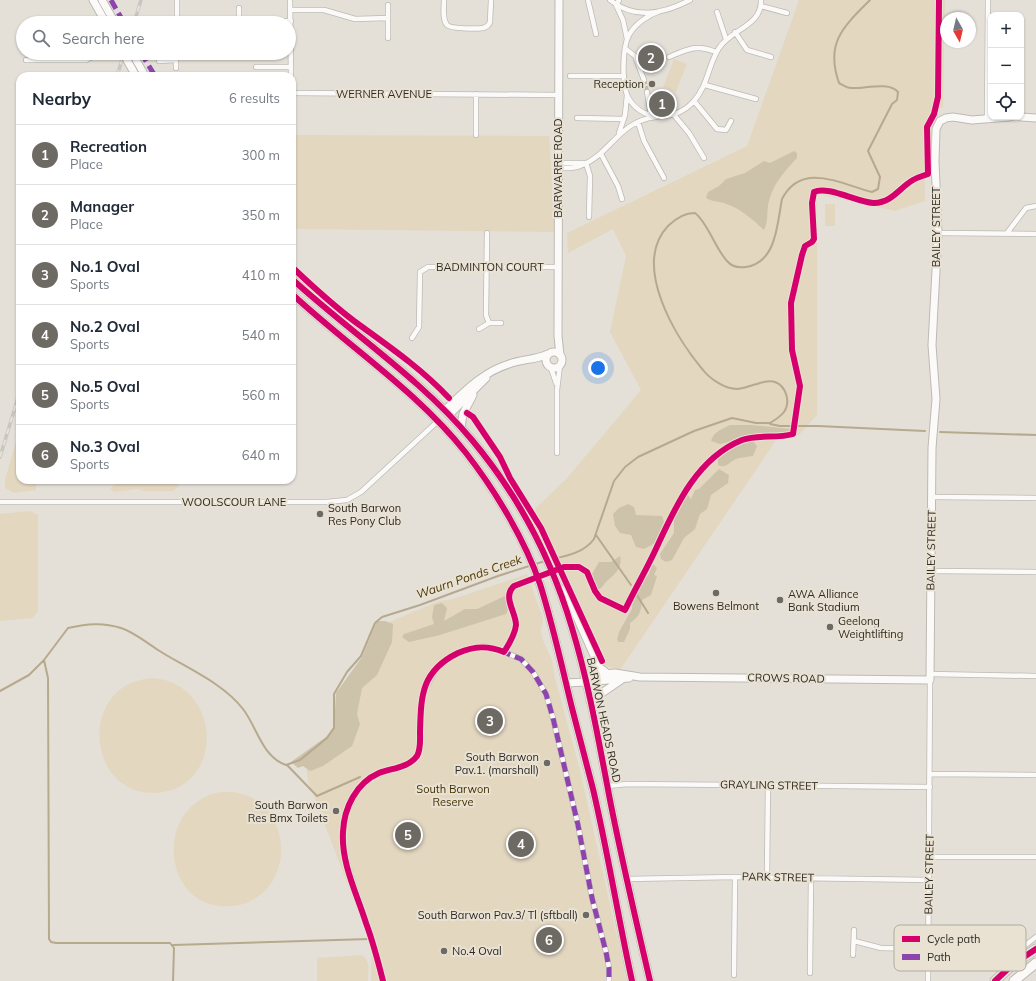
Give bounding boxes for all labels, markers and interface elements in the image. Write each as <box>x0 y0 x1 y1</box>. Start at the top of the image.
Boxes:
north arrow <box>940 12 976 48</box>
map controls <box>988 12 1024 120</box>
button: + <box>988 12 1024 48</box>
search box <box>16 16 296 60</box>
icon: search <box>30 27 52 49</box>
text: Search here <box>62 29 144 48</box>
pin: 2 <box>638 43 664 73</box>
button: − <box>988 48 1024 84</box>
place label: Reception <box>593 77 644 91</box>
marker: Reception <box>647 79 657 89</box>
button: locate <box>988 84 1024 120</box>
street label: WERNER AVENUE <box>336 87 432 101</box>
text: Nearby <box>32 88 91 109</box>
pin: 1 <box>649 89 675 119</box>
text: 6 results <box>229 90 280 106</box>
street label: BARWARRE ROAD <box>551 118 565 218</box>
text: Recreation <box>70 137 147 156</box>
text: 1 <box>41 147 49 163</box>
text: 300 m <box>242 147 280 163</box>
text: Place <box>70 156 103 172</box>
street label: BAILEY STREET <box>929 186 943 267</box>
text: Manager <box>70 197 134 216</box>
text: 2 <box>41 207 49 223</box>
text: 350 m <box>242 207 280 223</box>
text: Place <box>70 216 103 232</box>
text: No.1 Oval <box>70 257 140 276</box>
street label: BADMINTON COURT <box>436 260 544 274</box>
text: 3 <box>41 267 49 283</box>
text: 410 m <box>242 267 280 283</box>
text: Sports <box>70 276 109 292</box>
text: No.2 Oval <box>70 317 140 336</box>
text: 4 <box>41 327 49 343</box>
text: 540 m <box>242 327 280 343</box>
text: Sports <box>70 336 109 352</box>
your location <box>588 358 608 378</box>
text: No.5 Oval <box>70 377 140 396</box>
text: 5 <box>41 387 49 403</box>
text: 560 m <box>242 387 280 403</box>
text: Sports <box>70 396 109 412</box>
text: No.3 Oval <box>70 437 140 456</box>
text: 6 <box>41 447 49 463</box>
text: 640 m <box>242 447 280 463</box>
text: Sports <box>70 456 109 472</box>
street label: WOOLSCOUR LANE <box>182 495 286 509</box>
place label: South Barwon Res Pony Club <box>328 501 402 528</box>
marker: South Barwon Res Pony Club <box>315 509 325 519</box>
street label: BAILEY STREET <box>923 509 939 590</box>
water label: Waurn Ponds Creek <box>414 551 524 602</box>
place label: AWA Alliance Bank Stadium <box>788 587 860 614</box>
marker: Bowens Belmont <box>711 588 721 598</box>
marker: AWA Alliance Bank Stadium <box>775 595 785 605</box>
place label: Bowens Belmont <box>673 599 759 613</box>
place label: Geelong Weightlifting <box>838 614 903 641</box>
marker: Geelong Weightlifting <box>825 622 835 632</box>
street label: BARWON HEADS ROAD <box>584 656 624 784</box>
street label: CROWS ROAD <box>747 670 825 686</box>
pin: 3 <box>477 706 503 736</box>
place label: South Barwon Pav.1. (marshall) <box>455 750 539 777</box>
marker: South Barwon Pav.1. (marshall) <box>542 758 552 768</box>
street label: GRAYLING STREET <box>720 777 819 793</box>
park label: South Barwon Reserve <box>416 782 490 809</box>
place label: South Barwon Res Bmx Toilets <box>248 798 328 825</box>
marker: South Barwon Res Bmx Toilets <box>331 806 341 816</box>
pin: 5 <box>395 820 421 850</box>
pin: 4 <box>508 829 534 859</box>
street label: BAILEY STREET <box>921 833 937 914</box>
street label: PARK STREET <box>742 869 815 885</box>
place label: South Barwon Pav.3/ Tl (sftball) <box>418 908 578 922</box>
marker: South Barwon Pav.3/ Tl (sftball) <box>581 910 591 920</box>
pin: 6 <box>536 925 562 955</box>
legend <box>894 925 1026 971</box>
text: Cycle path <box>927 932 980 946</box>
place label: No.4 Oval <box>452 944 502 958</box>
marker: No.4 Oval <box>439 946 449 956</box>
text: Path <box>927 950 951 964</box>

